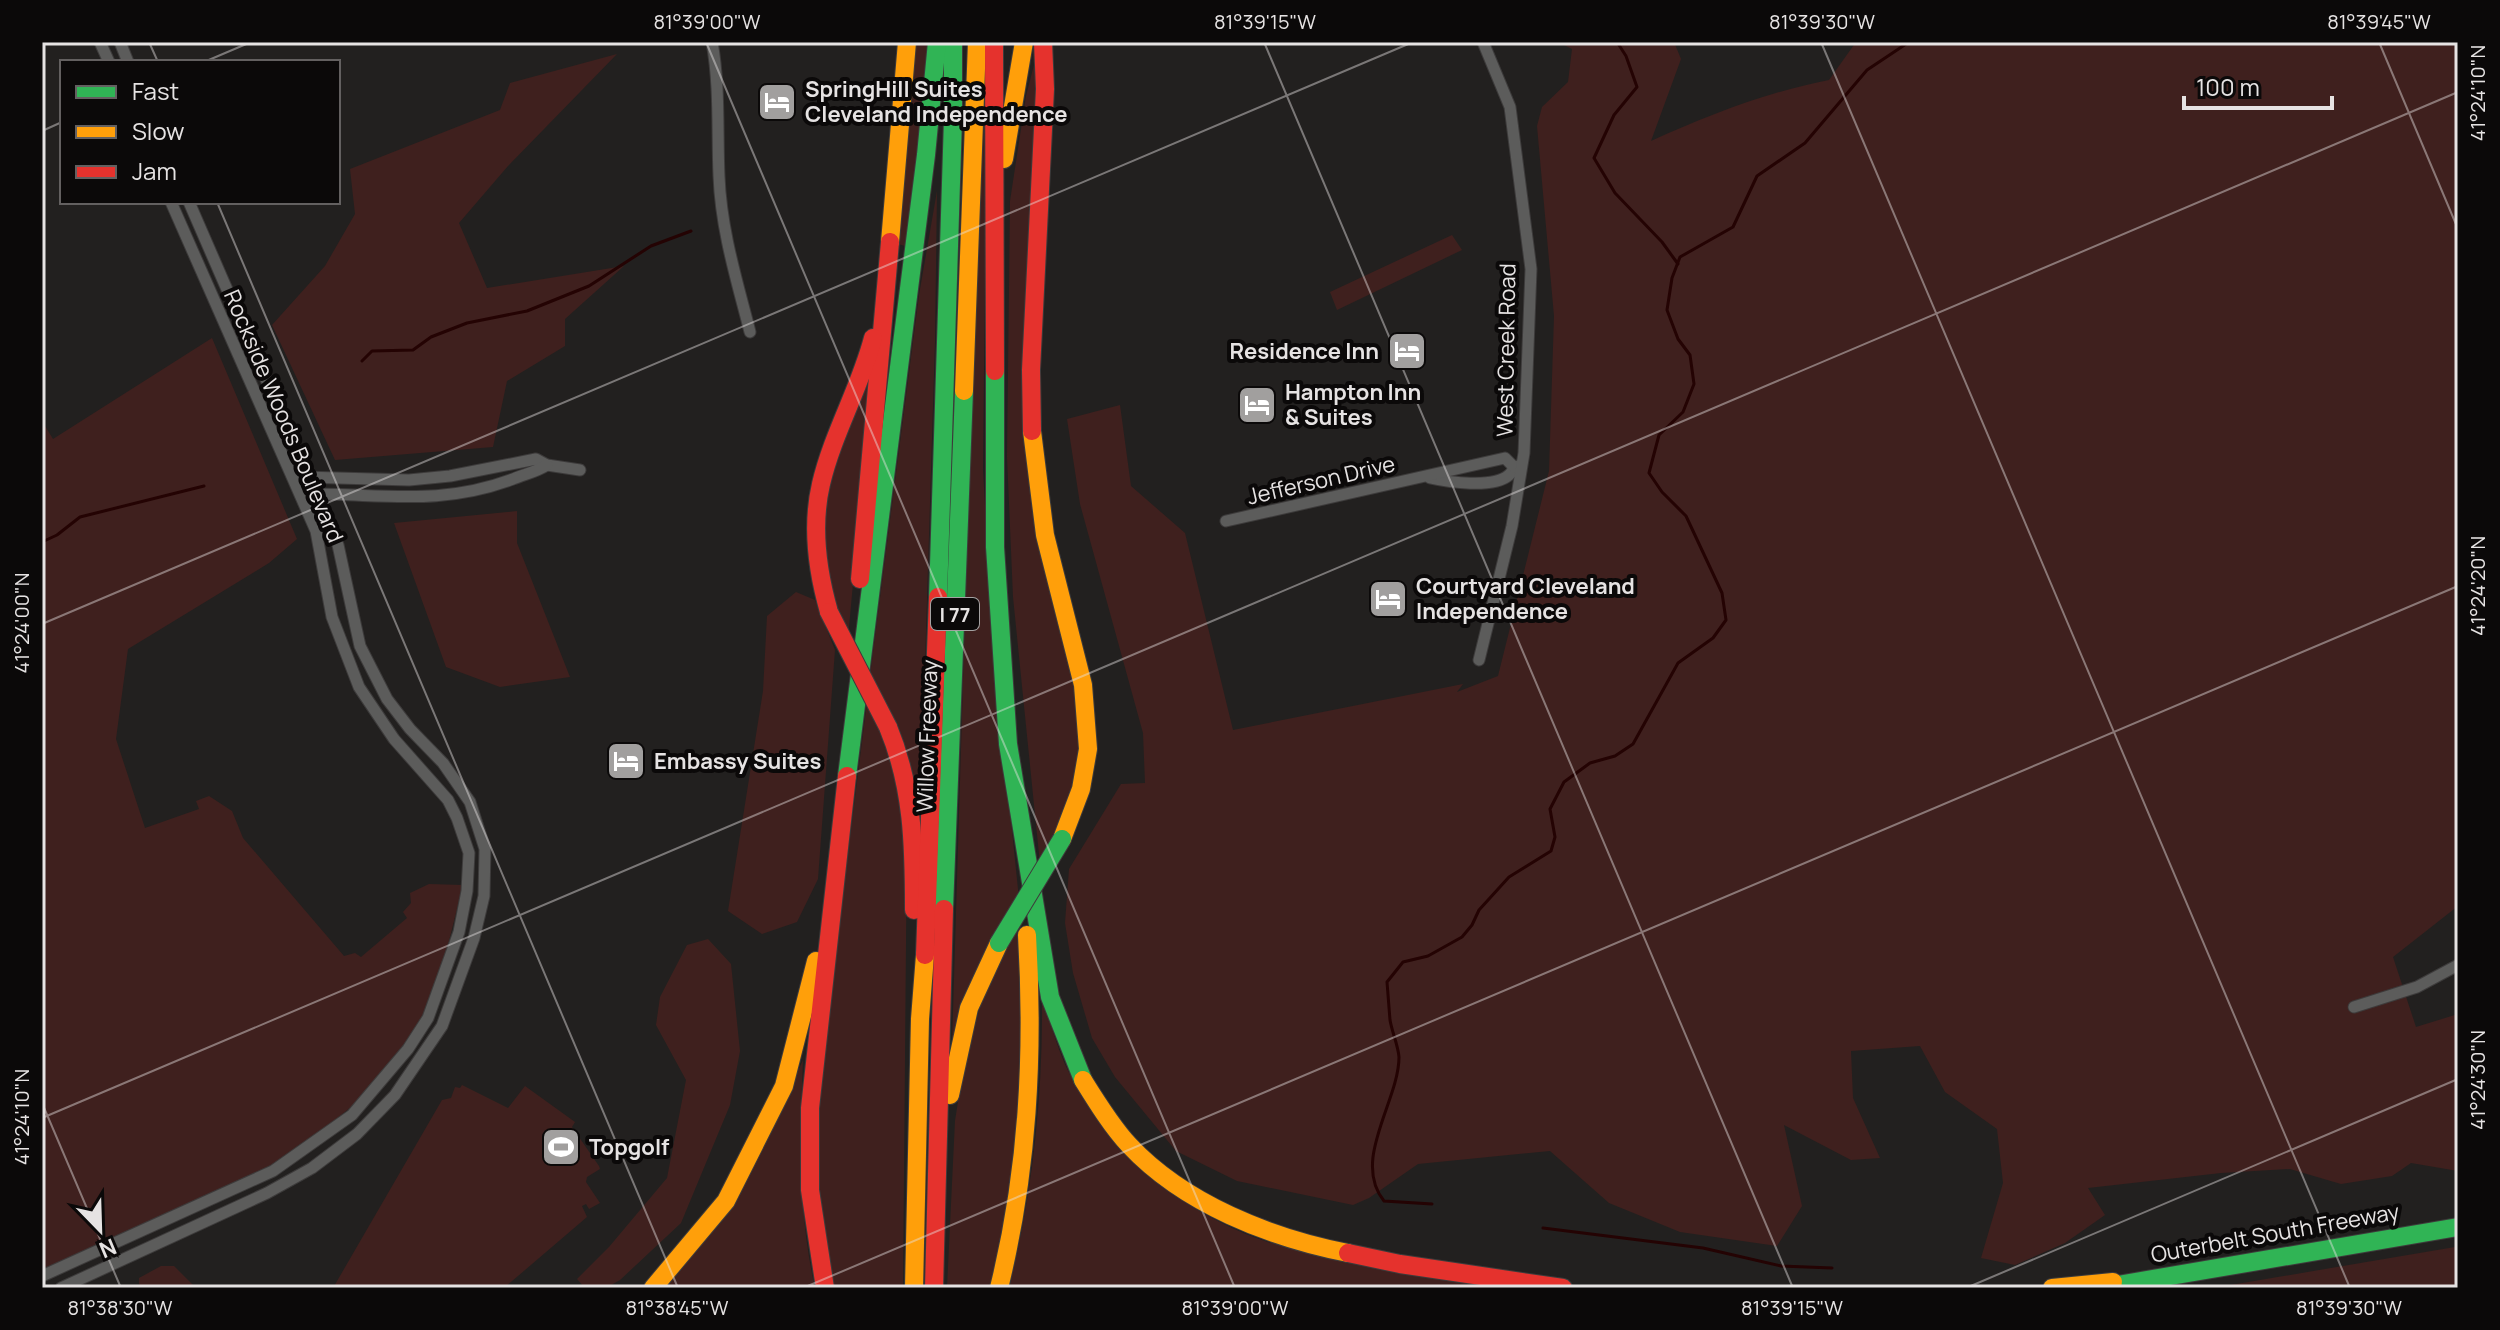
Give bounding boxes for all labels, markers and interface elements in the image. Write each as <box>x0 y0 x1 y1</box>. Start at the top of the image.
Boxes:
text: 81°39'00"W <box>653 8 761 35</box>
text: 81°39'15"W <box>1214 8 1316 35</box>
text: 81°39'30"W <box>1769 8 1875 35</box>
text: 81°39'45"W <box>2327 8 2431 35</box>
text: 41°24'10"N <box>2464 45 2491 141</box>
legend <box>60 60 340 204</box>
scale bar <box>2184 60 2332 110</box>
text: 100 m <box>2196 70 2260 103</box>
text: Fast <box>132 74 179 107</box>
place label: SpringHill Suites Cleveland Independence <box>805 74 1068 129</box>
hotel icon: SpringHill Suites Cleveland Independence <box>756 81 798 123</box>
text: Slow <box>132 114 185 147</box>
text: Jam <box>132 154 177 187</box>
street label: West Creek Road <box>1489 263 1523 437</box>
street label: Rockside Woods Boulevard <box>217 285 351 547</box>
hotel icon: Residence Inn <box>1386 330 1428 372</box>
place label: Residence Inn <box>1229 336 1379 366</box>
place label: Hampton Inn & Suites <box>1285 377 1421 432</box>
hotel icon: Hampton Inn & Suites <box>1236 384 1278 426</box>
street label: Jefferson Drive <box>1244 448 1398 512</box>
text: 41°24'20"N <box>2464 536 2491 636</box>
place label: Courtyard Cleveland Independence <box>1416 571 1635 626</box>
text: 41°24'00"N <box>8 573 35 673</box>
hotel icon: Courtyard Cleveland Independence <box>1367 578 1409 620</box>
road number: I 77 <box>931 598 979 630</box>
street label: Willow Freeway <box>909 659 945 813</box>
hotel icon: Embassy Suites <box>605 740 647 782</box>
place label: Embassy Suites <box>654 746 822 776</box>
text: 41°24'30"N <box>2464 1030 2491 1130</box>
text: 41°24'10"N <box>8 1069 35 1165</box>
sports icon: Topgolf <box>540 1126 582 1168</box>
place label: Topgolf <box>589 1132 670 1162</box>
north arrow <box>60 1190 140 1270</box>
street label: Outerbelt South Freeway <box>2148 1196 2402 1270</box>
text: N <box>95 1232 121 1265</box>
text: 81°38'30"W <box>67 1294 173 1321</box>
text: 81°38'45"W <box>626 1294 729 1321</box>
text: 81°39'00"W <box>1181 1294 1289 1321</box>
text: 81°39'15"W <box>1741 1294 1843 1321</box>
text: 81°39'30"W <box>2296 1294 2402 1321</box>

